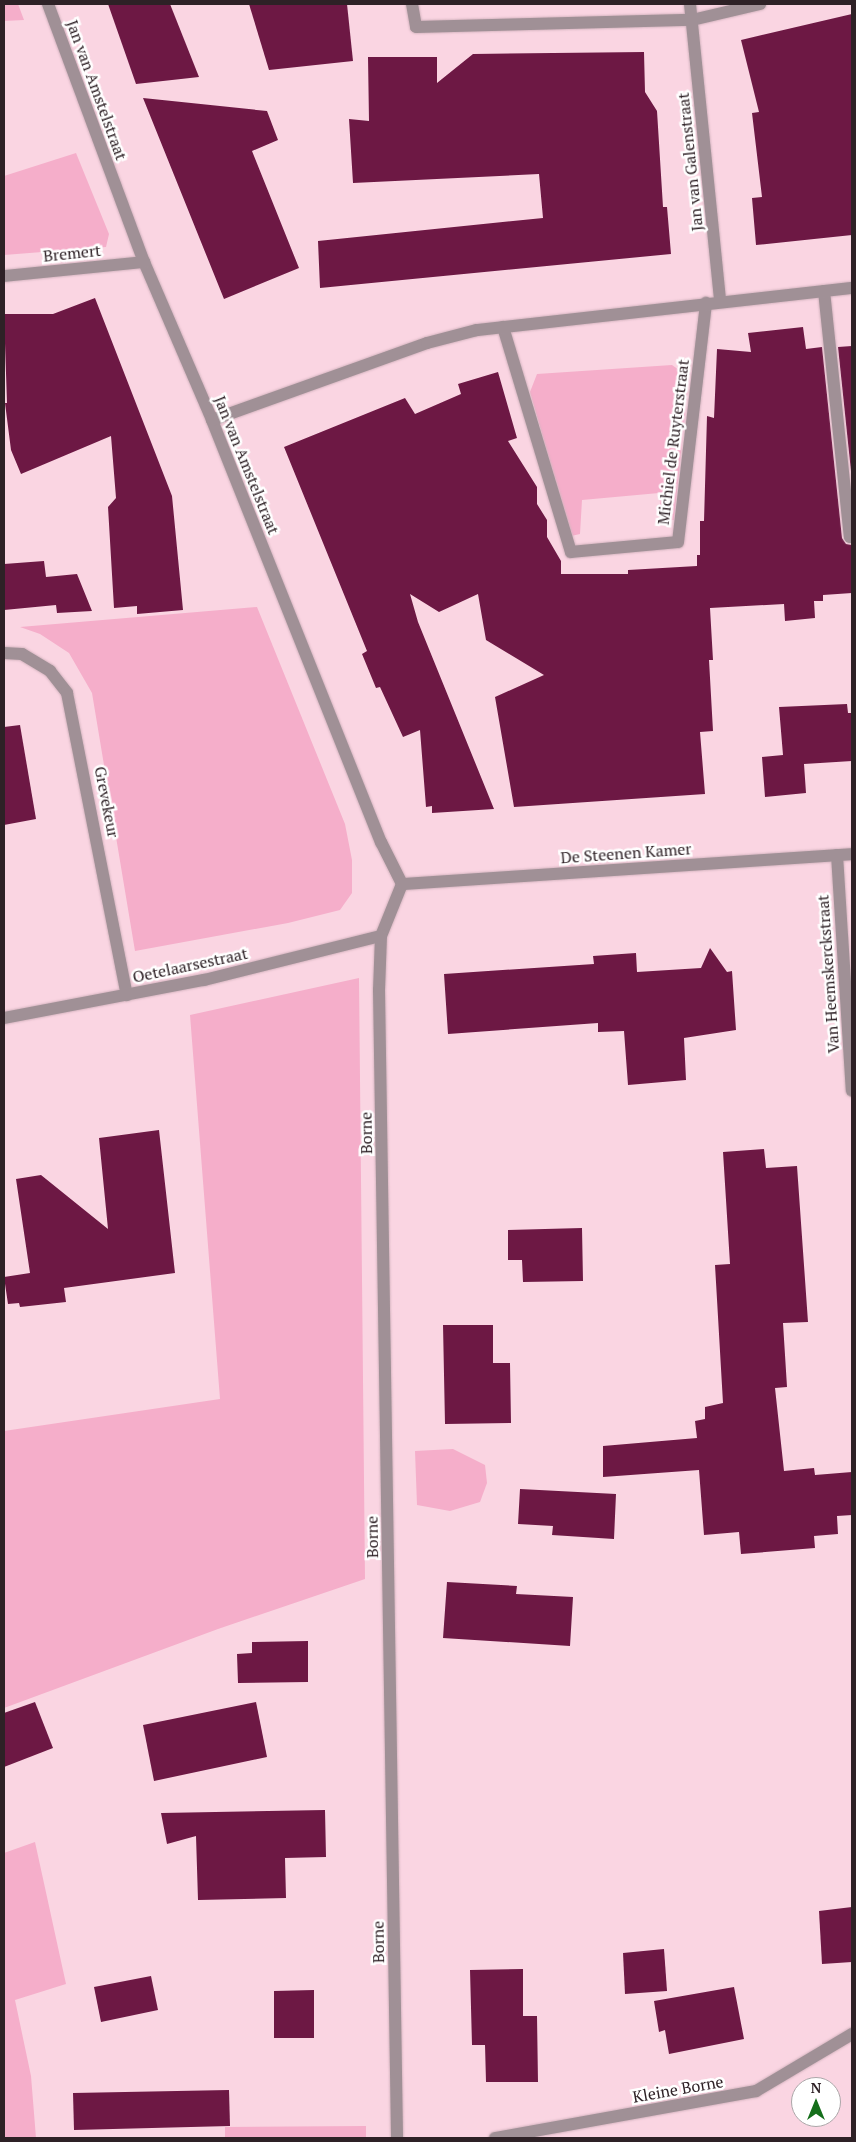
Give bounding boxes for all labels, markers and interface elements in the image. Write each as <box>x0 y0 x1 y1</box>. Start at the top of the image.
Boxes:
street label: Jan van Amstelstraat <box>63 17 131 163</box>
street label: Jan van Galenstraat <box>673 92 707 232</box>
street label: Bremert <box>42 240 102 266</box>
street label: Michiel de Ruyterstraat <box>653 358 693 526</box>
street label: Jan van Amstelstraat <box>210 393 284 537</box>
street label: Grevekeur <box>91 765 123 839</box>
street label: De Steenen Kamer <box>560 839 692 867</box>
street label: Van Heemskerckstraat <box>813 894 843 1054</box>
street label: Oetelaarsestraat <box>131 943 249 987</box>
street label: Borne <box>356 1112 376 1154</box>
street label: Borne <box>362 1516 382 1558</box>
street label: Borne <box>368 1921 388 1963</box>
street label: Kleine Borne <box>631 2072 725 2106</box>
north arrow <box>791 2077 841 2127</box>
text: N <box>811 2078 821 2097</box>

